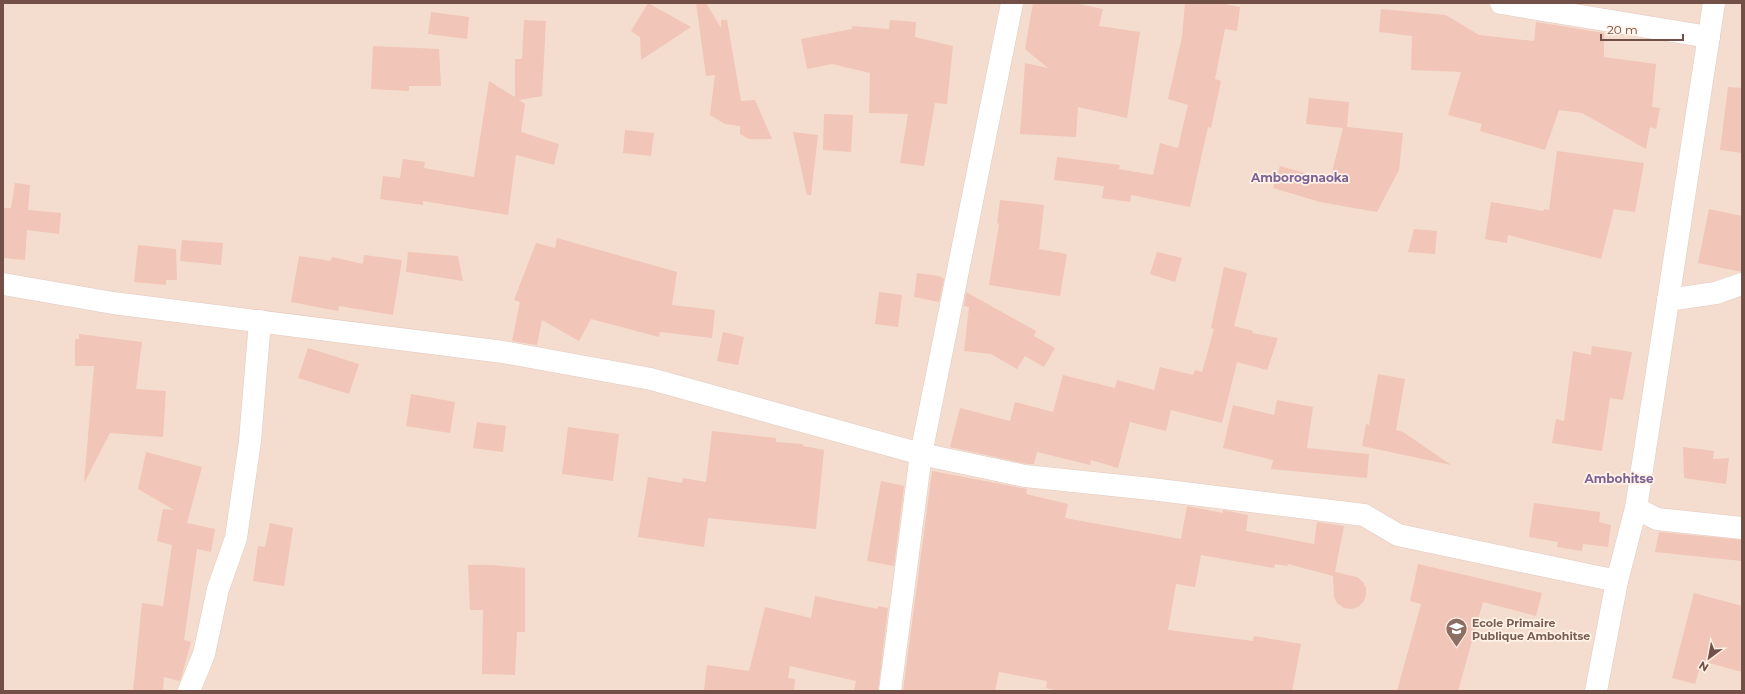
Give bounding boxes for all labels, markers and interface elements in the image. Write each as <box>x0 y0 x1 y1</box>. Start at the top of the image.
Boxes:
scale bar <box>1601 16 1683 42</box>
text: 20 m <box>1607 22 1638 37</box>
district label: Amborognaoka <box>1250 170 1349 185</box>
district label: Ambohitse <box>1584 471 1654 486</box>
school or university icon: Ecole Primaire Publique Ambohitse <box>1443 616 1469 649</box>
place label: Ecole Primaire Publique Ambohitse <box>1472 616 1590 643</box>
north arrow <box>1689 638 1729 678</box>
text: N <box>1696 658 1711 675</box>

